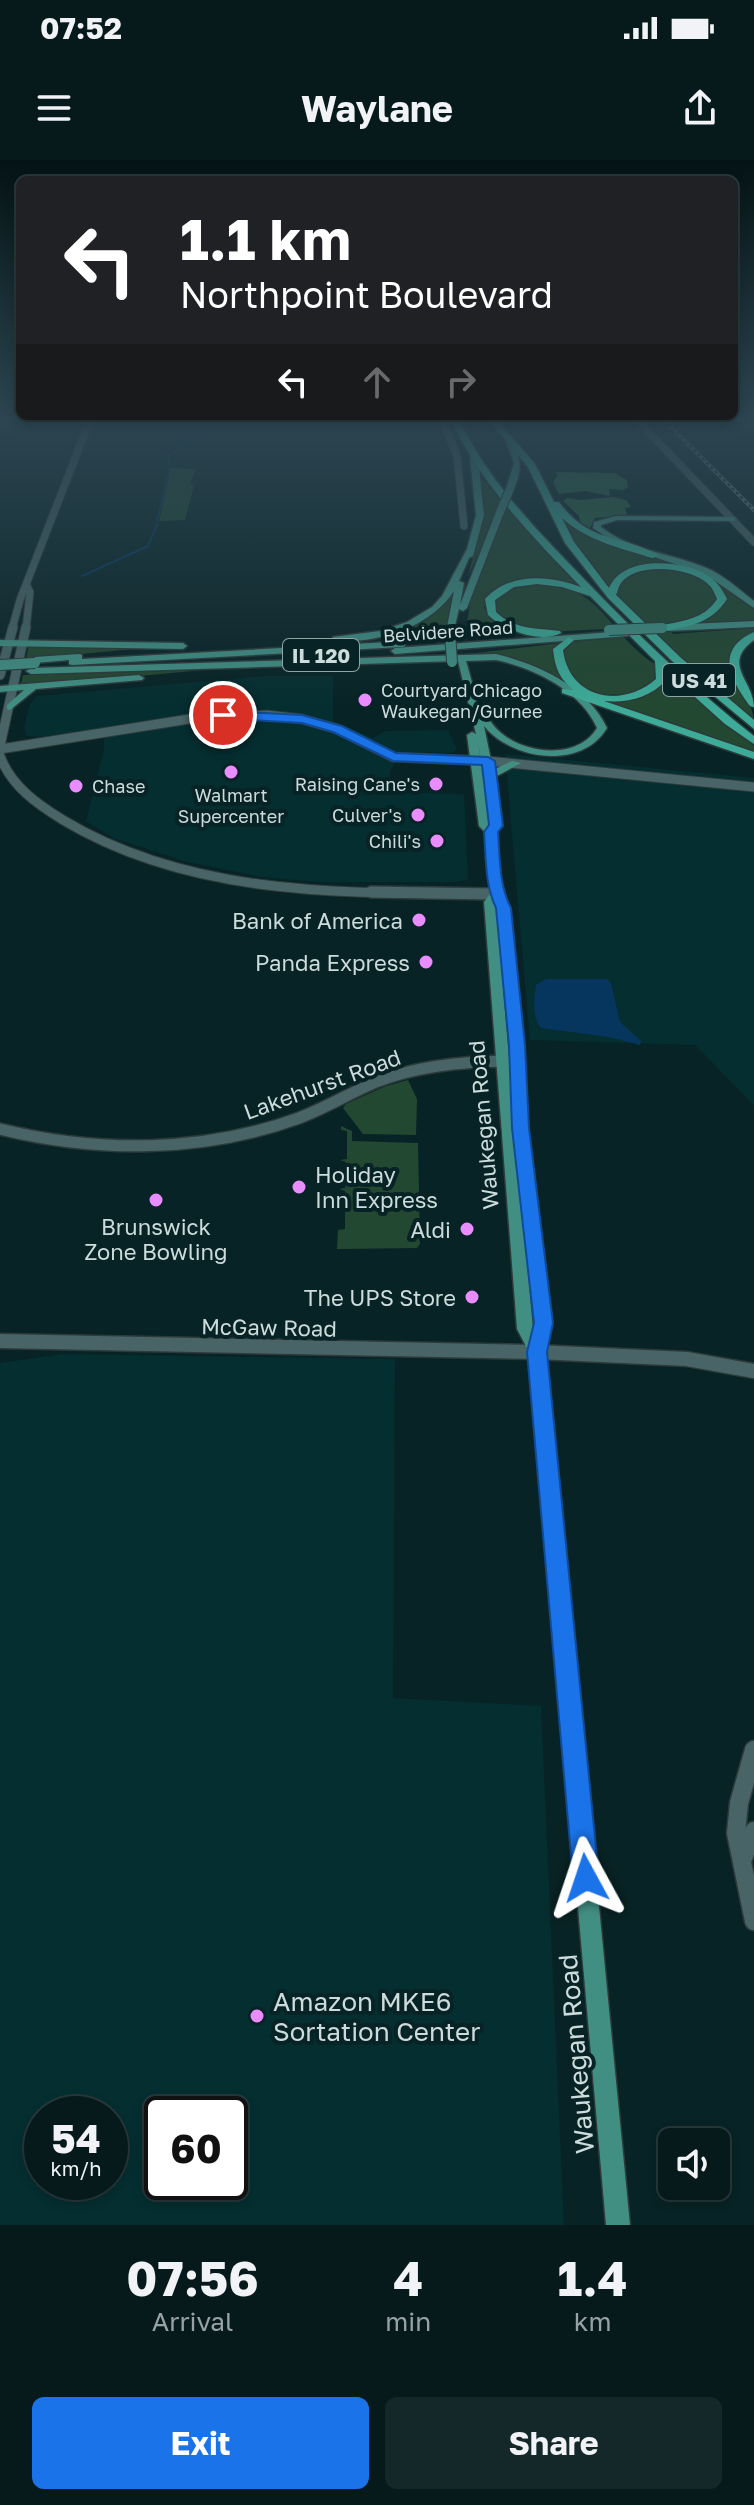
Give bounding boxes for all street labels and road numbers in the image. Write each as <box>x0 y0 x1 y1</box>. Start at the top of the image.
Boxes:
street label: Belvidere Road <box>382 615 514 647</box>
road number: IL 120 <box>283 639 359 671</box>
road number: US 41 <box>663 664 735 696</box>
street label: Waukegan Road <box>462 1039 504 1211</box>
street label: Lakehurst Road <box>240 1043 404 1125</box>
street label: McGaw Road <box>201 1312 337 1342</box>
street label: Waukegan Road <box>552 1953 600 2155</box>

